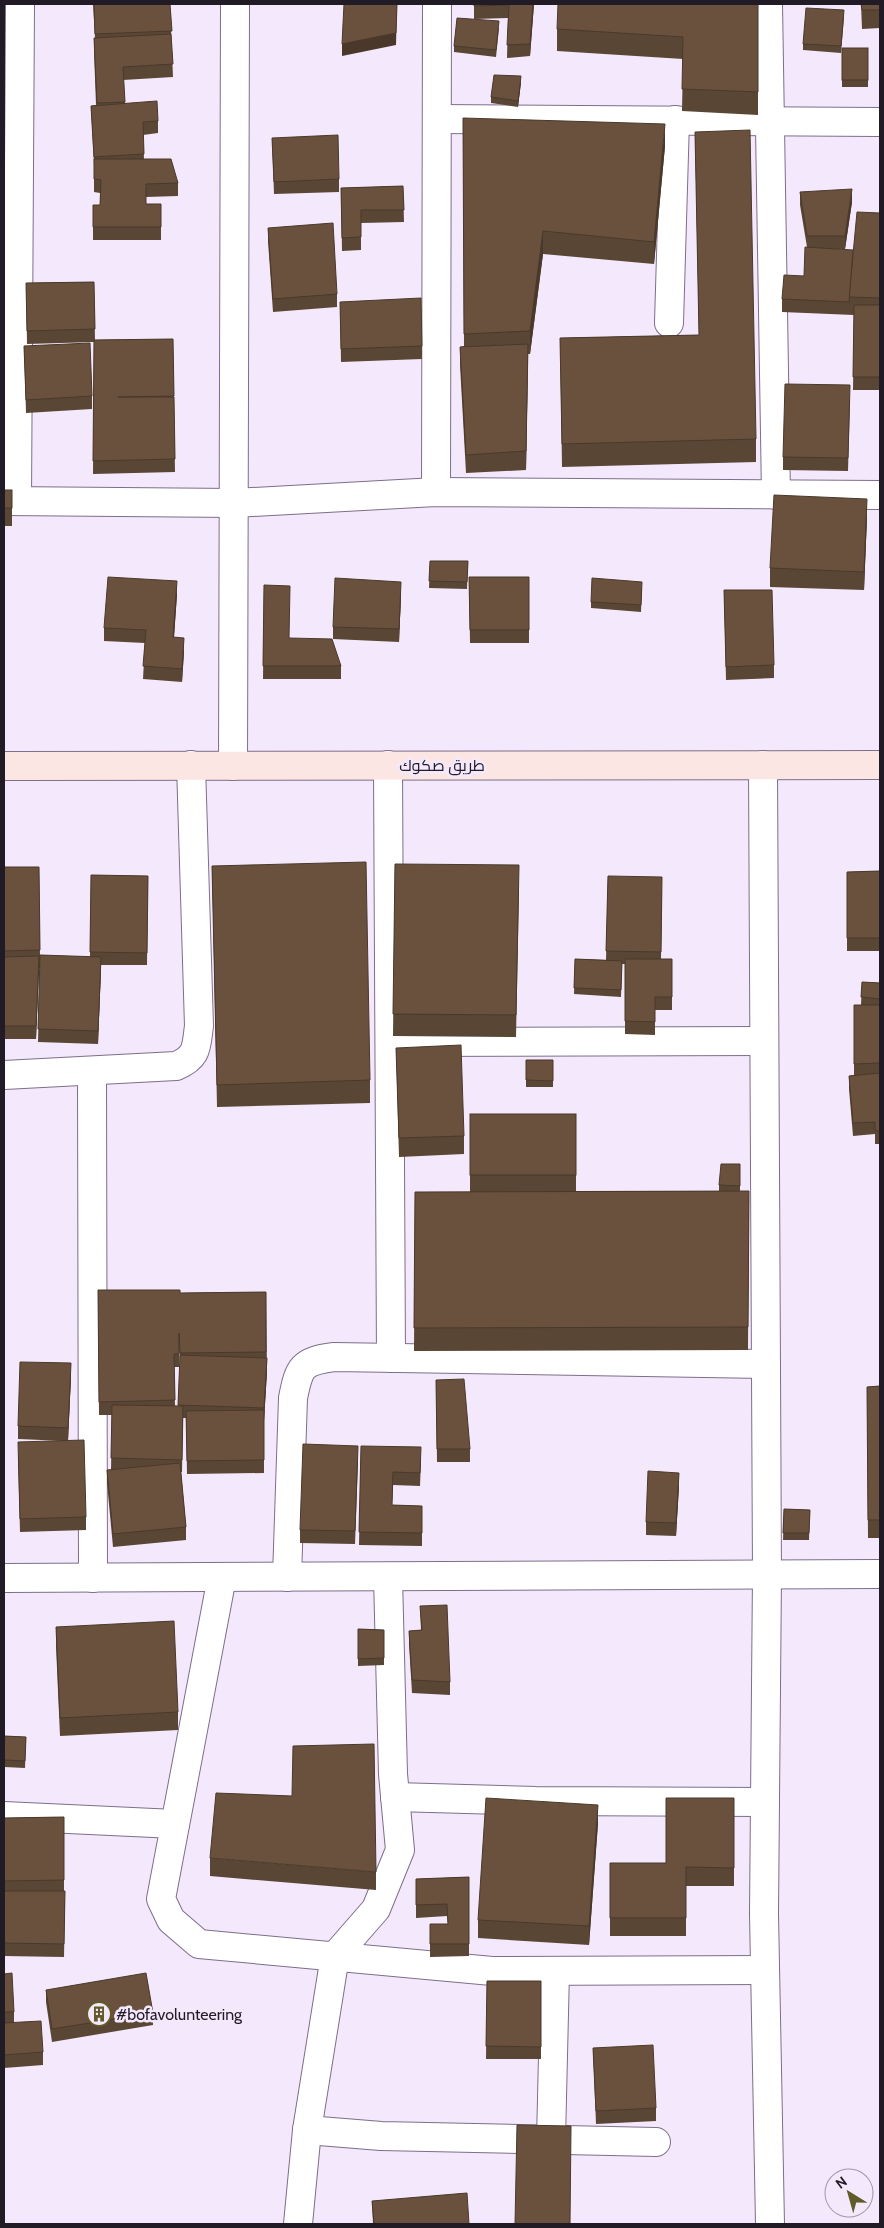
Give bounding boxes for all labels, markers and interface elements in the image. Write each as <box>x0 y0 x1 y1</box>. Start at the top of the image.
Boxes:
street label: طريق صكوك <box>399 756 485 776</box>
building icon: #bofavolunteering <box>86 2001 112 2027</box>
place label: #bofavolunteering <box>116 2005 243 2024</box>
north arrow <box>824 2168 874 2218</box>
text: N <box>832 2172 851 2193</box>

